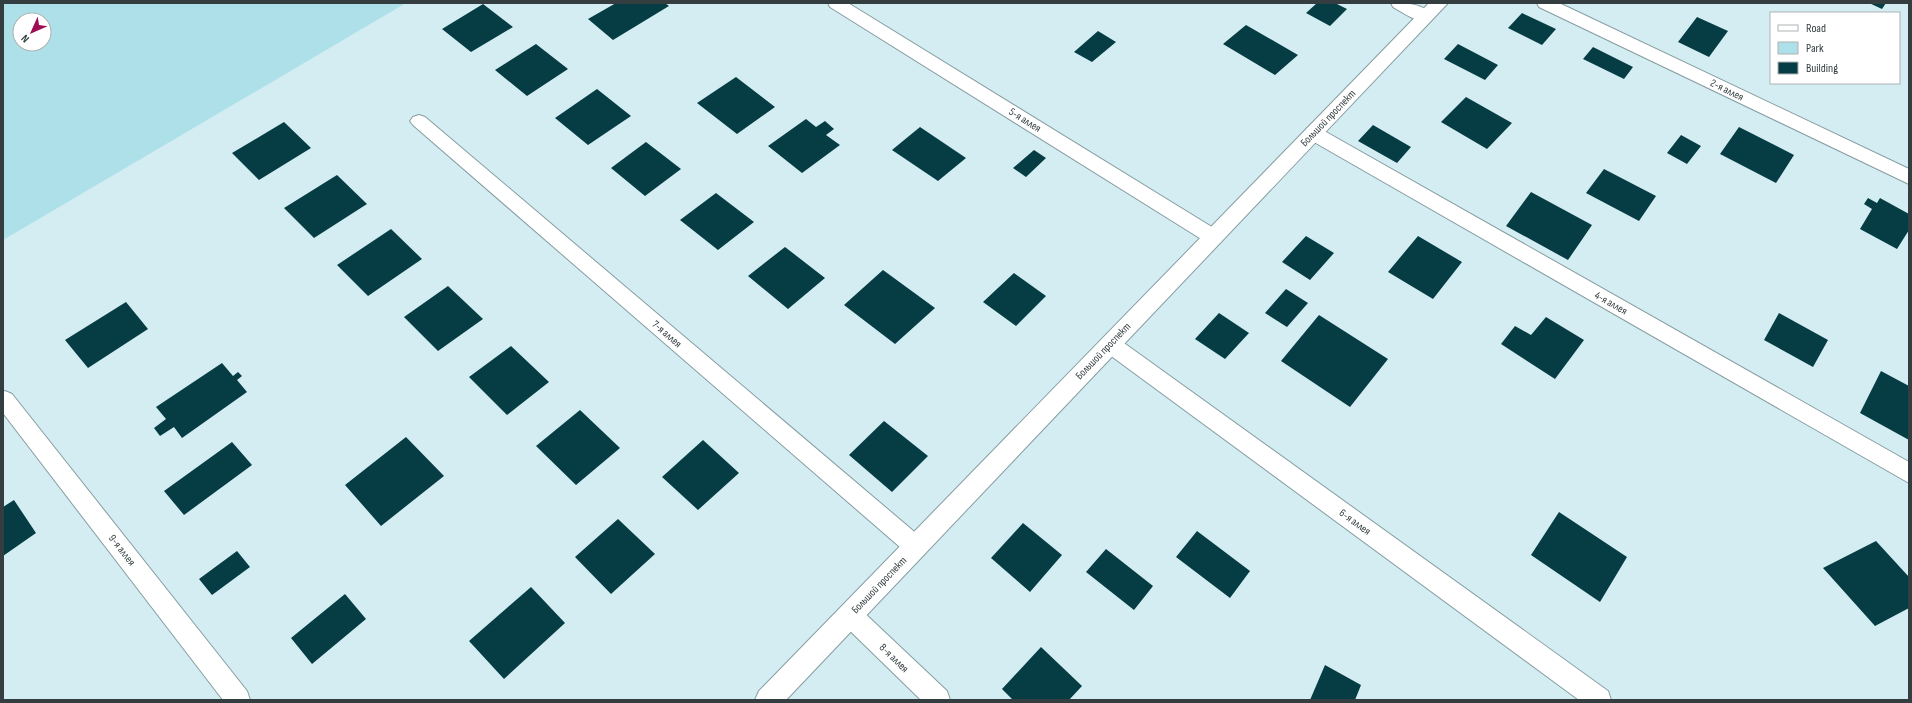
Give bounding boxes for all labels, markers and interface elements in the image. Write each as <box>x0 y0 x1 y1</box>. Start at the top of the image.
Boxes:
north arrow <box>12 12 52 52</box>
legend <box>1770 12 1900 84</box>
text: Road <box>1806 21 1826 36</box>
text: N <box>19 32 32 45</box>
text: Park <box>1806 41 1824 56</box>
text: Building <box>1806 61 1838 76</box>
street label: 2-я аллея <box>1708 76 1746 104</box>
street label: Большой проспект <box>1298 87 1358 149</box>
street label: 5-я аллея <box>1007 105 1043 135</box>
street label: 4-я аллея <box>1592 288 1630 318</box>
street label: 7-я аллея <box>650 318 684 350</box>
street label: Большой проспект <box>1073 320 1133 382</box>
street label: 6-я аллея <box>1337 506 1373 538</box>
street label: 9-я аллея <box>106 532 138 568</box>
street label: Большой проспект <box>849 554 909 616</box>
street label: 8-я аллея <box>877 641 911 675</box>

